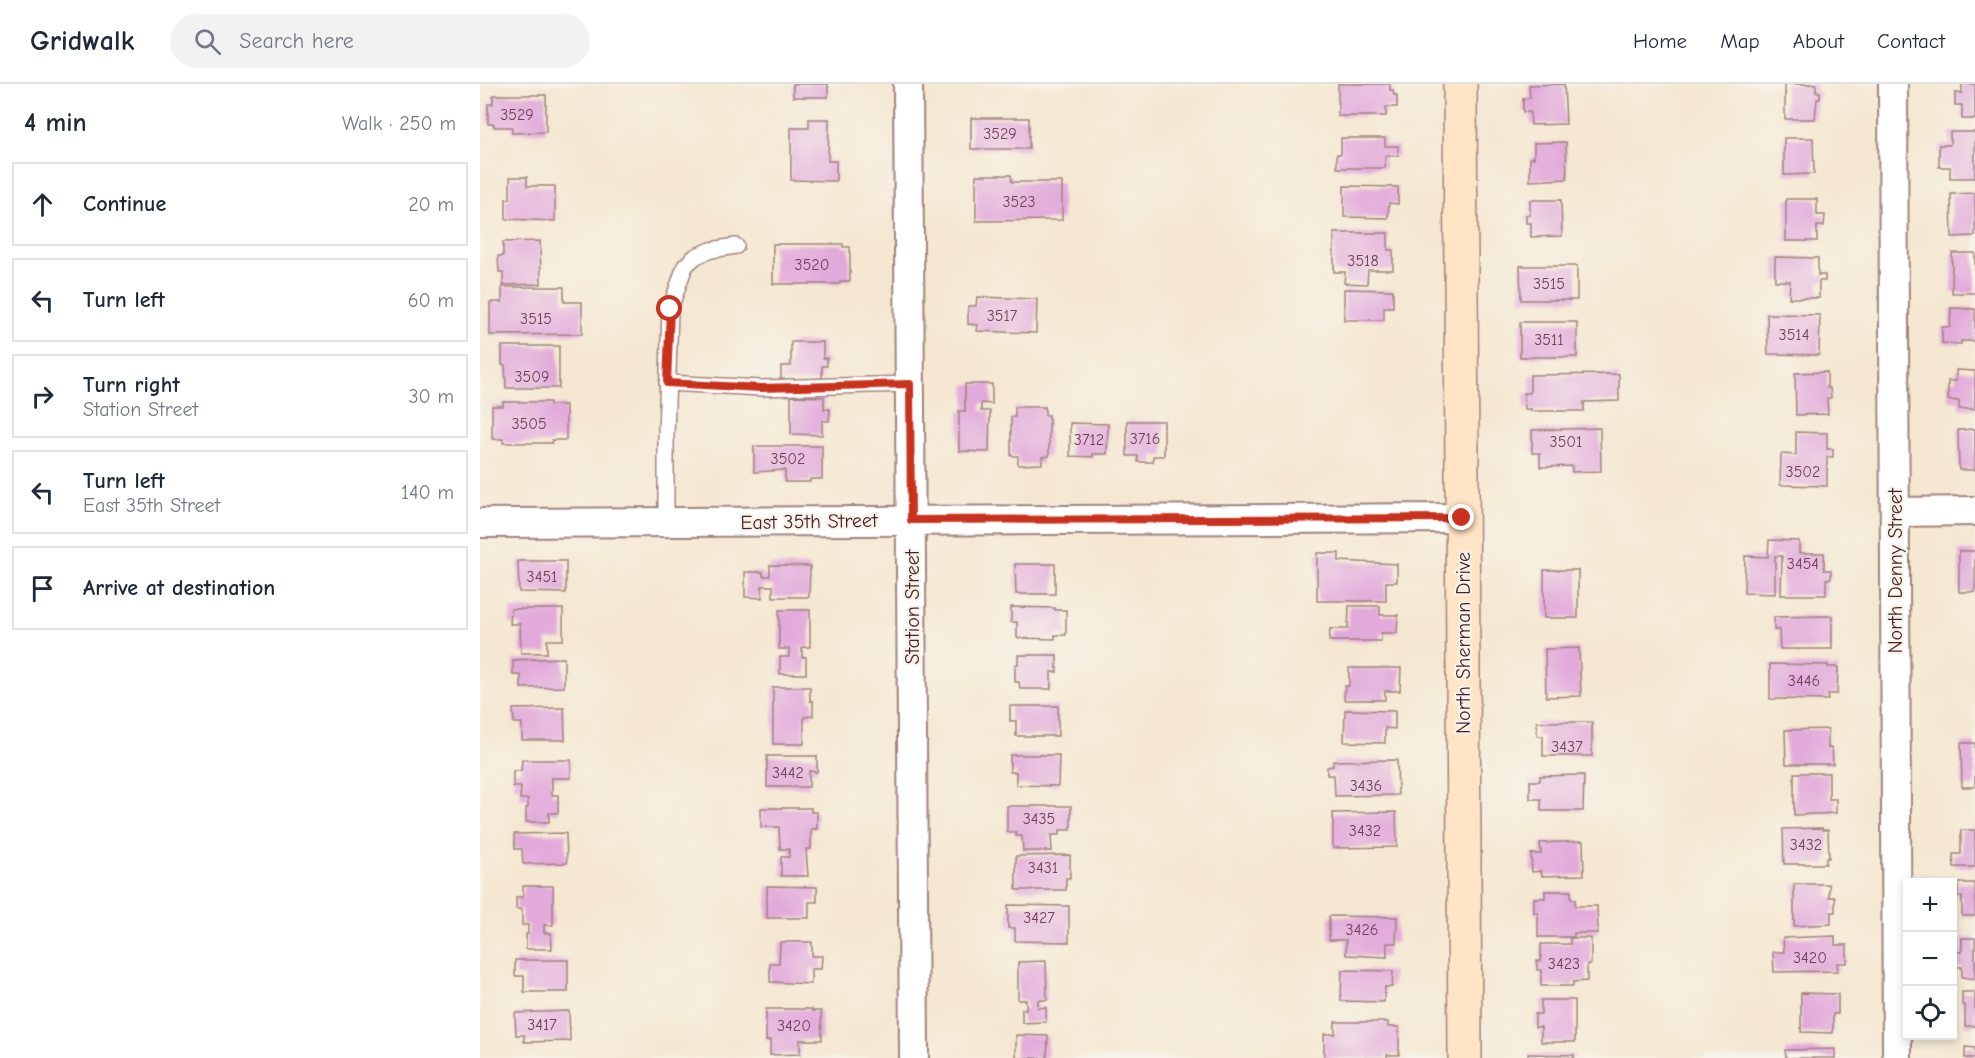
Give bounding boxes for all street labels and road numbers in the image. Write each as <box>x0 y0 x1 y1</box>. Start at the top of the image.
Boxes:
street label: North Denny Street <box>1884 487 1907 654</box>
street label: East 35th Street <box>740 509 879 534</box>
street label: Station Street <box>901 548 924 665</box>
street label: North Sherman Drive <box>1452 552 1475 734</box>

